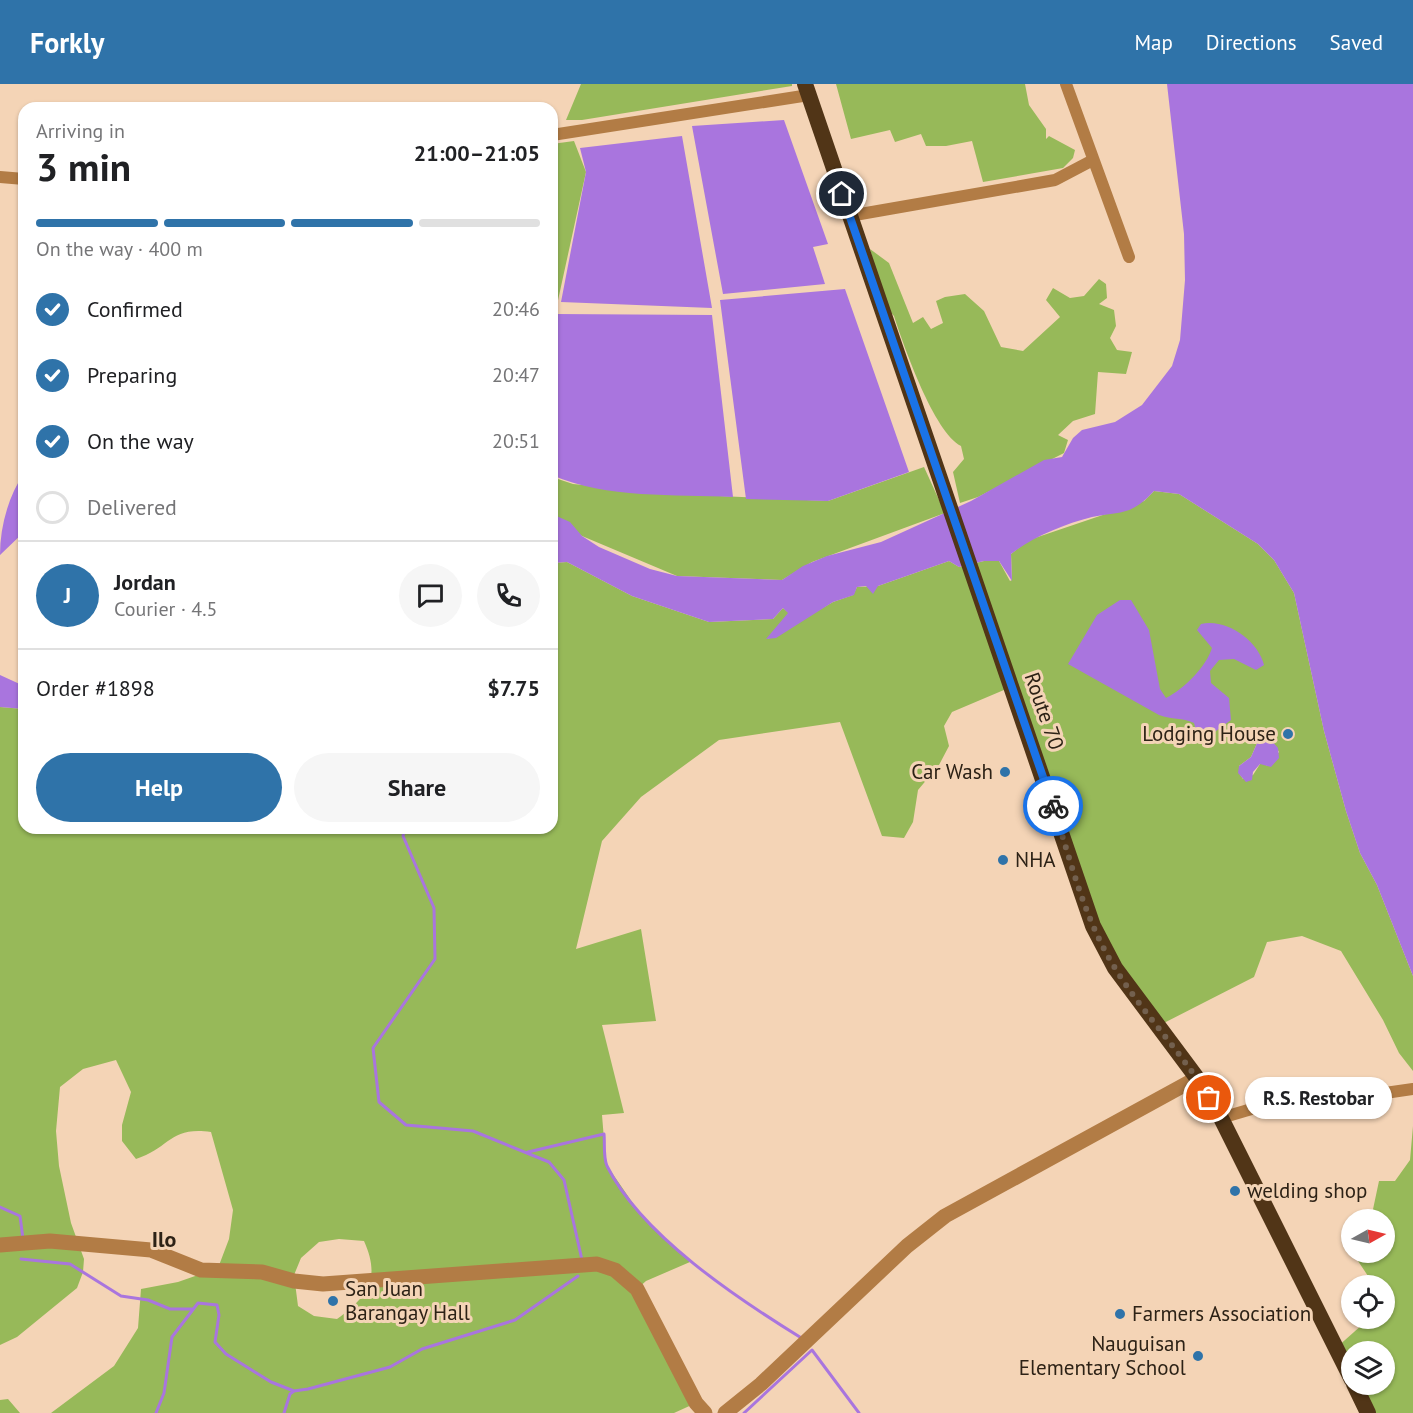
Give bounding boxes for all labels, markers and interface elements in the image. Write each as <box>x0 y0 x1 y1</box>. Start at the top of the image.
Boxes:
text: Forkly <box>30 24 104 61</box>
text: Map <box>1134 29 1173 56</box>
text: Directions <box>1206 29 1297 56</box>
text: Saved <box>1330 29 1383 56</box>
text: Arriving in <box>36 118 125 144</box>
text: 21:00–21:05 <box>414 139 540 167</box>
text: 3 min <box>36 141 131 192</box>
pin <box>816 168 867 219</box>
icon: home <box>825 177 858 210</box>
text: On the way · 400 m <box>36 236 203 262</box>
icon: check <box>36 293 69 326</box>
text: Confirmed <box>87 295 183 323</box>
text: 20:46 <box>492 296 540 322</box>
icon: check <box>36 359 69 392</box>
text: Preparing <box>87 361 177 389</box>
text: 20:47 <box>492 362 540 388</box>
icon: check <box>36 425 69 458</box>
text: On the way <box>87 427 194 455</box>
text: 20:51 <box>492 428 540 454</box>
text: Delivered <box>87 493 177 521</box>
button: chat <box>399 564 462 627</box>
button: phone <box>477 564 540 627</box>
text: Jordan <box>114 568 176 596</box>
text: J <box>64 581 71 609</box>
text: Courier · 4.5 <box>114 596 217 622</box>
street label: Route 70 <box>1019 669 1070 753</box>
text: Order #1898 <box>36 674 155 702</box>
text: $7.75 <box>487 674 540 702</box>
place label: Lodging House <box>1142 720 1276 747</box>
marker: Lodging House <box>1281 727 1295 741</box>
button: Help <box>36 753 282 822</box>
button: Share <box>294 753 540 822</box>
place label: Car Wash <box>911 758 993 785</box>
marker: Car Wash <box>998 765 1012 779</box>
courier <box>1023 776 1083 836</box>
icon: bike <box>1037 790 1070 823</box>
place label: NHA <box>1015 846 1056 873</box>
marker: NHA <box>996 853 1010 867</box>
pin <box>1183 1072 1234 1123</box>
callout: R.S. Restobar <box>1245 1077 1392 1119</box>
icon: bag <box>1192 1081 1225 1114</box>
text: R.S. Restobar <box>1263 1085 1374 1111</box>
place label: welding shop <box>1247 1177 1367 1204</box>
marker: welding shop <box>1228 1184 1242 1198</box>
north arrow <box>1341 1209 1395 1263</box>
map controls <box>1341 1209 1395 1395</box>
district label: Ilo <box>152 1225 176 1253</box>
place label: San Juan Barangay Hall <box>345 1275 470 1326</box>
button: locate <box>1341 1275 1395 1329</box>
marker: San Juan Barangay Hall <box>326 1294 340 1308</box>
place label: Farmers Association <box>1132 1300 1311 1327</box>
marker: Farmers Association <box>1113 1307 1127 1321</box>
place label: Nauguisan Elementary School <box>1019 1330 1186 1381</box>
button: layers <box>1341 1341 1395 1395</box>
marker: Nauguisan Elementary School <box>1191 1349 1205 1363</box>

